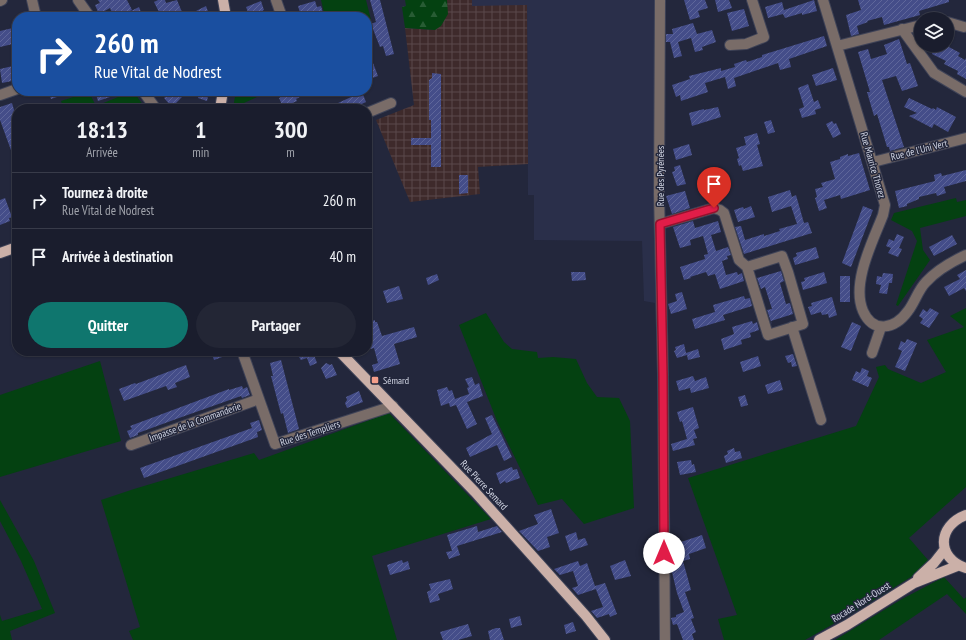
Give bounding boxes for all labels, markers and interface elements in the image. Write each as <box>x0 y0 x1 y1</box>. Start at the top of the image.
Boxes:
map controls <box>914 12 954 52</box>
button: layers <box>914 12 954 52</box>
text: 260 m <box>94 24 158 61</box>
icon: right <box>28 28 80 80</box>
text: Rue Vital de Nodrest <box>94 60 221 83</box>
text: 18:13 <box>76 114 128 145</box>
text: 1 <box>195 114 206 145</box>
text: 300 <box>273 114 308 145</box>
street label: Rue Maurice Thorez <box>857 131 889 200</box>
street label: Rue de l'Uni Vert <box>889 137 949 163</box>
text: Arrivée <box>86 144 118 161</box>
text: min <box>192 144 209 161</box>
text: m <box>286 144 295 161</box>
street label: Rue des Pyrénées <box>654 145 667 206</box>
pin <box>697 167 731 208</box>
icon: arrive <box>703 173 725 195</box>
text: Tournez à droite <box>62 183 148 202</box>
icon: right <box>28 190 50 212</box>
text: 260 m <box>323 191 356 210</box>
text: Rue Vital de Nodrest <box>62 202 154 219</box>
icon: arrive <box>28 246 50 268</box>
text: Arrivée à destination <box>62 247 173 266</box>
text: 40 m <box>330 247 356 266</box>
button: Quitter <box>28 302 188 348</box>
button: Partager <box>196 302 356 348</box>
place label: Sémard <box>383 374 409 387</box>
marker: Sémard <box>370 375 380 385</box>
street label: Impasse de la Commanderie <box>147 399 243 445</box>
street label: Rue des Templiers <box>278 417 342 449</box>
street label: Rue Pierre Semard <box>457 457 511 513</box>
position arrow <box>643 532 685 574</box>
street label: Rocade Nord-Ouest <box>829 579 893 625</box>

